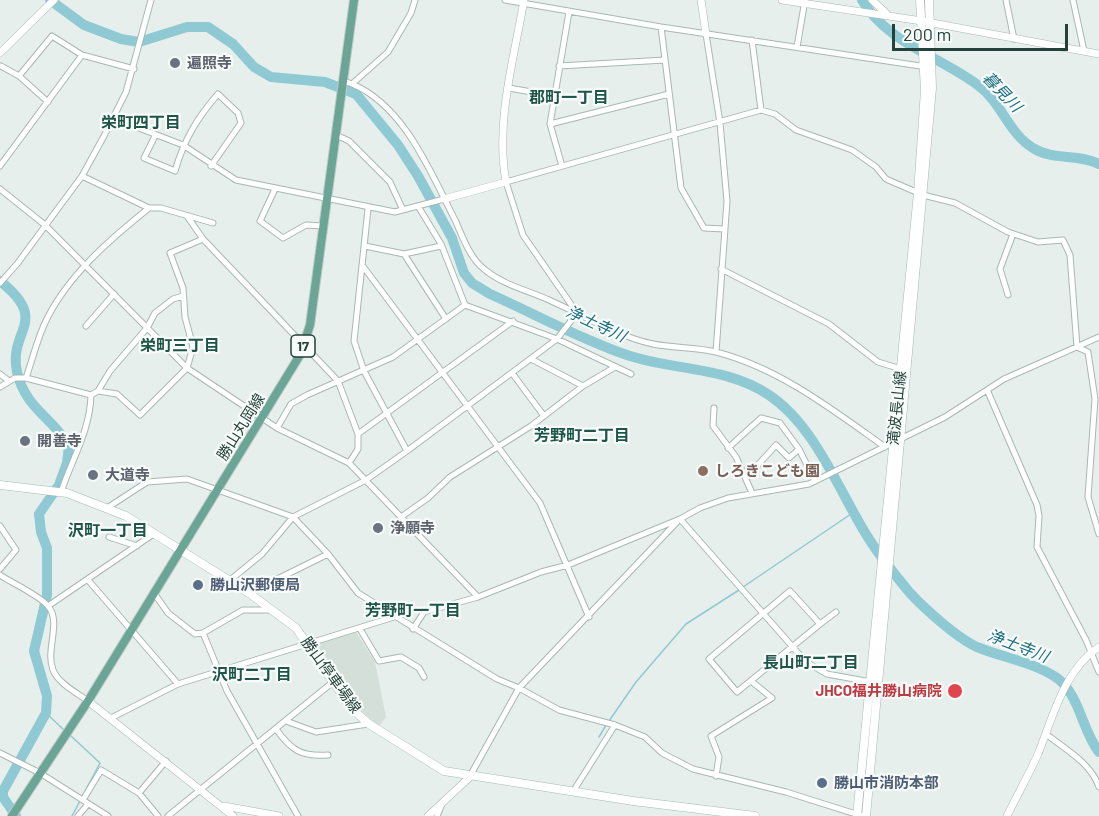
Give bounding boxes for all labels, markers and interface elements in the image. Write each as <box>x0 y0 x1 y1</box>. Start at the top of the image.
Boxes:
scale bar <box>895 12 1070 50</box>
text: 200 m <box>903 23 951 45</box>
place label: 遍照寺 <box>187 54 232 72</box>
marker: 遍照寺 <box>168 56 182 70</box>
water label: 暮見川 <box>978 68 1026 116</box>
district label: 郡町一丁目 <box>529 88 609 108</box>
district label: 栄町四丁目 <box>101 113 181 133</box>
water label: 浄土寺川 <box>563 302 629 346</box>
road number: 17 <box>291 335 315 357</box>
district label: 栄町三丁目 <box>140 336 220 356</box>
street label: 滝波長山線 <box>884 370 910 446</box>
street label: 勝山丸岡線 <box>213 390 269 464</box>
district label: 芳野町二丁目 <box>534 426 630 446</box>
place label: 開善寺 <box>37 432 82 450</box>
marker: 開善寺 <box>18 434 32 448</box>
place label: しろきこども園 <box>715 462 820 480</box>
marker: しろきこども園 <box>696 464 710 478</box>
place label: 大道寺 <box>105 466 150 484</box>
marker: 大道寺 <box>86 468 100 482</box>
place label: 浄願寺 <box>390 519 435 537</box>
district label: 沢町一丁目 <box>68 521 148 541</box>
marker: 浄願寺 <box>371 521 385 535</box>
place label: 勝山沢郵便局 <box>210 576 300 594</box>
marker: 勝山沢郵便局 <box>191 578 205 592</box>
district label: 芳野町一丁目 <box>365 601 461 621</box>
water label: 浄土寺川 <box>985 626 1051 666</box>
street label: 勝山停車場線 <box>297 633 365 717</box>
district label: 長山町二丁目 <box>763 653 859 673</box>
district label: 沢町二丁目 <box>212 665 292 685</box>
place label: JHCO福井勝山病院 <box>815 682 942 700</box>
marker: JHCO福井勝山病院 <box>946 682 964 700</box>
place label: 勝山市消防本部 <box>834 774 939 792</box>
marker: 勝山市消防本部 <box>815 776 829 790</box>

